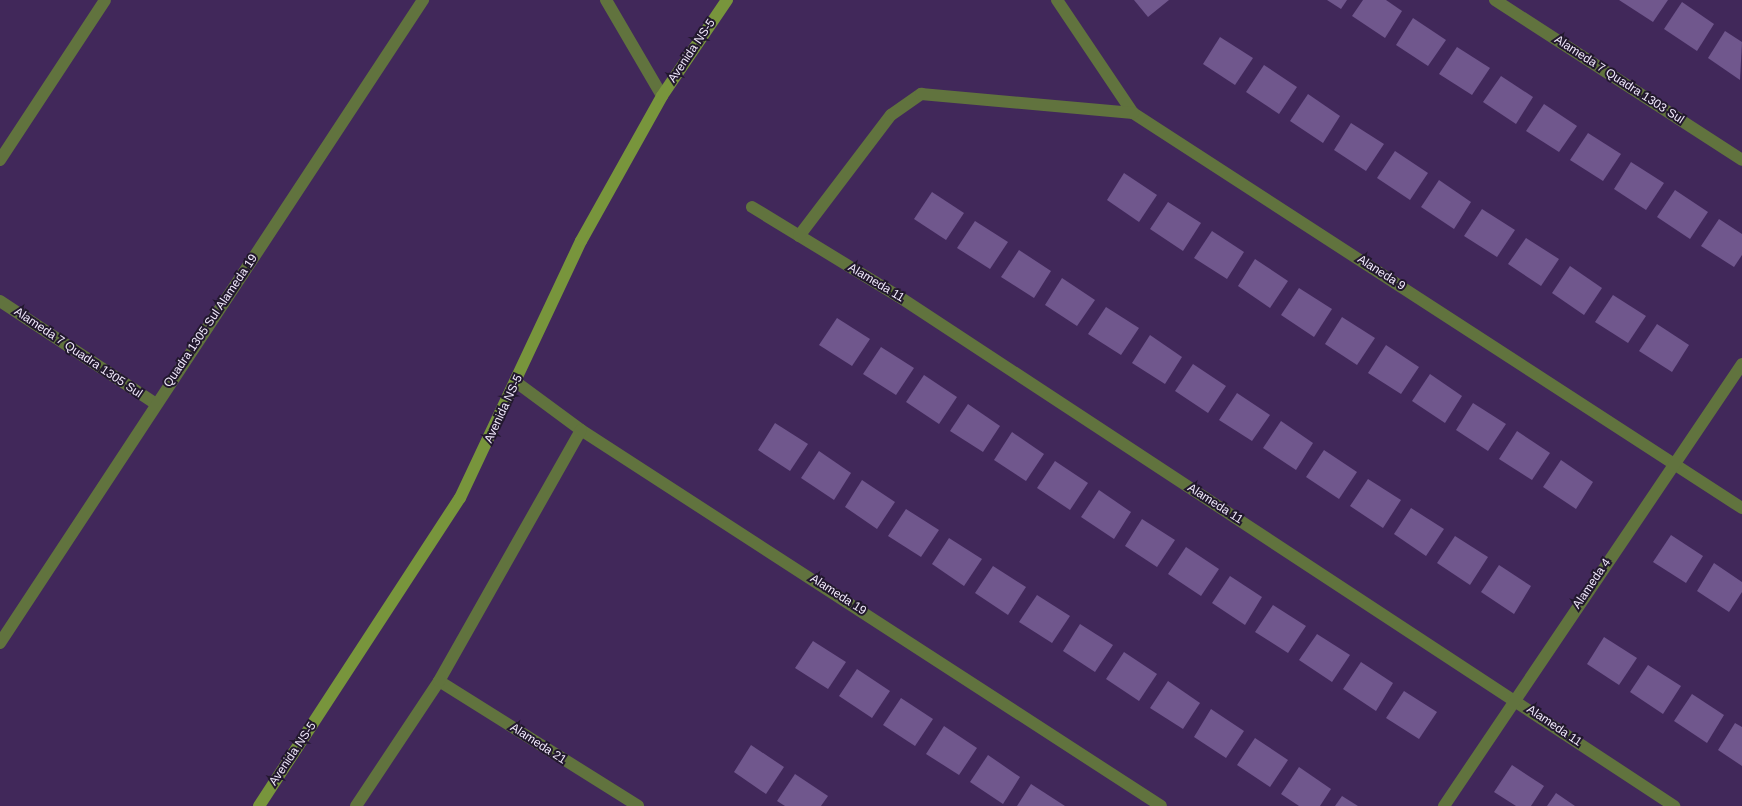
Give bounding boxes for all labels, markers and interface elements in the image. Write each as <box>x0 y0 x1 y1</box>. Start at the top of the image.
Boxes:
street label: Avenida NS-5 <box>665 16 719 86</box>
street label: Alameda 7 Quadra 1303 Sul <box>1552 33 1686 127</box>
street label: Quadra 1305 Sul Alameda 19 <box>161 251 261 391</box>
street label: Alaneda 9 <box>1354 252 1408 294</box>
street label: Alameda 11 <box>845 261 907 305</box>
street label: Alameda 7 Quadra 1305 Sul <box>11 305 145 401</box>
street label: Avenida NS-5 <box>482 373 526 445</box>
street label: Alameda 11 <box>1185 481 1245 527</box>
street label: Alameda 4 <box>1570 556 1614 612</box>
street label: Alameda 19 <box>807 572 869 618</box>
street label: Alameda 11 <box>1524 702 1584 750</box>
street label: Avenida NS-5 <box>266 719 320 789</box>
street label: Alameda 21 <box>507 721 569 767</box>

